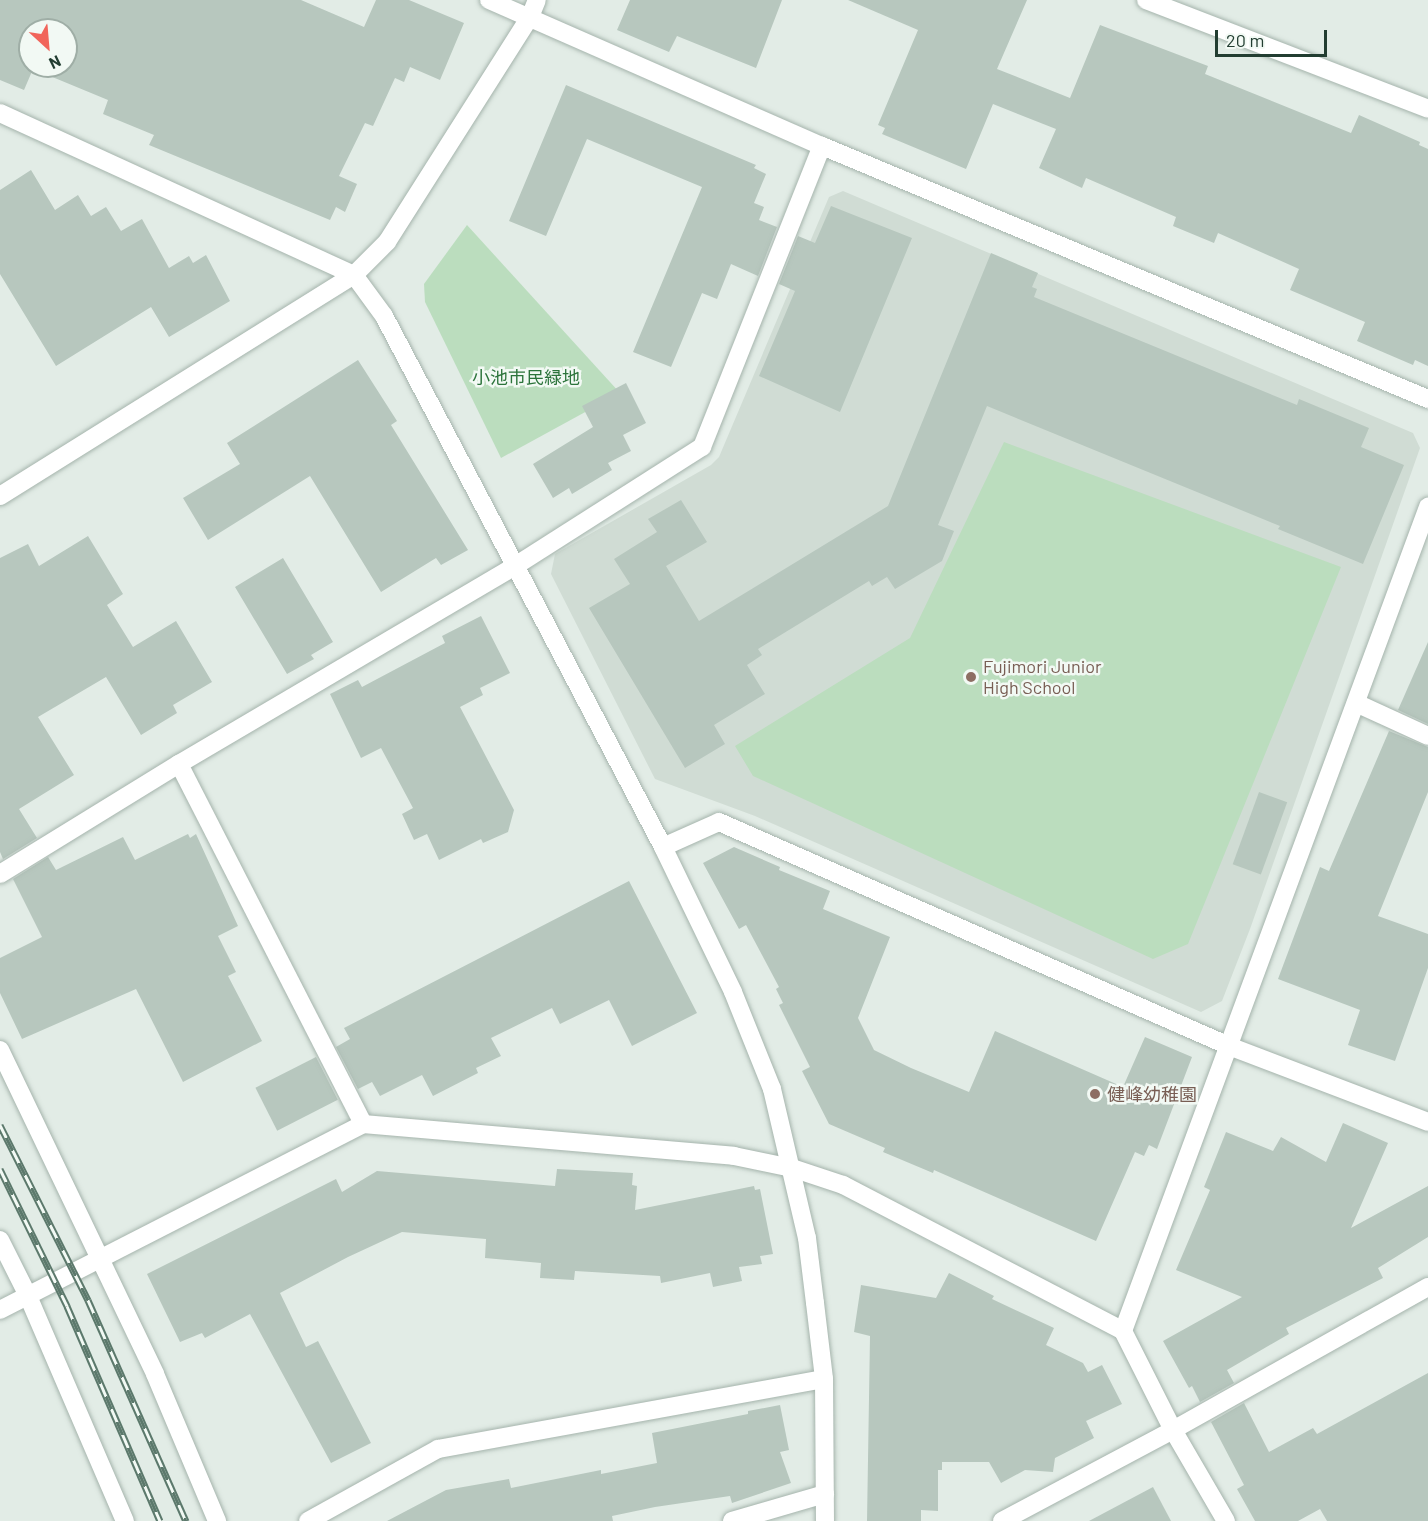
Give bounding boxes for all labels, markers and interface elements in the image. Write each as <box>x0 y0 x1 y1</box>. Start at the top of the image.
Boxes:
north arrow <box>18 18 78 78</box>
scale bar <box>1218 18 1330 56</box>
text: 20 m <box>1226 29 1264 51</box>
text: N <box>46 52 64 74</box>
park label: 小池市民緑地 <box>472 366 580 388</box>
place label: Fujimori Junior High School <box>983 656 1102 698</box>
marker: Fujimori Junior High School <box>964 670 978 684</box>
place label: 健峰幼稚園 <box>1107 1083 1197 1105</box>
marker: 健峰幼稚園 <box>1088 1087 1102 1101</box>

